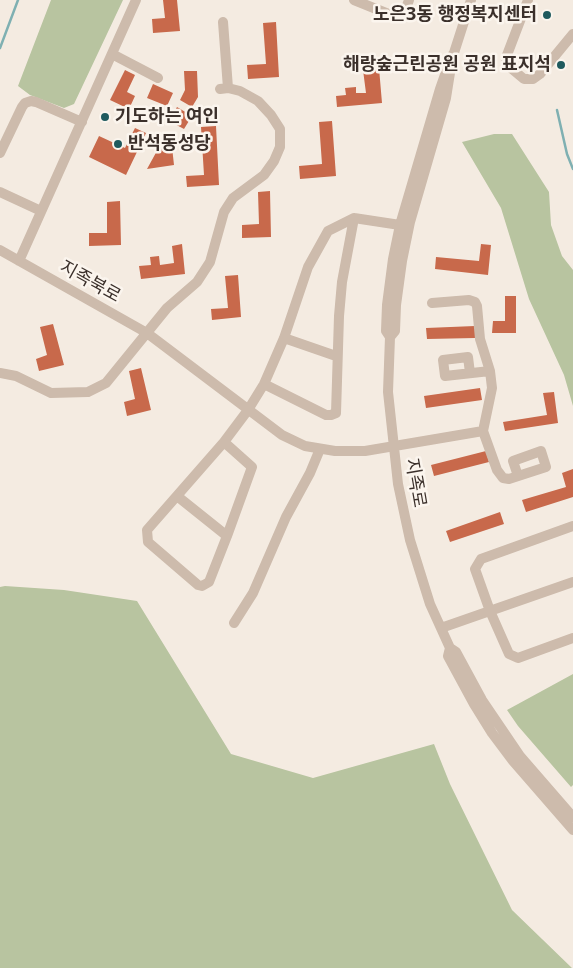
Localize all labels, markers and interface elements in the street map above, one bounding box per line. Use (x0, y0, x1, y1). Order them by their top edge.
place label: 노은3동 행정복지센터 (373, 4, 537, 26)
marker: 노은3동 행정복지센터 (541, 9, 553, 21)
place label: 해랑숲근린공원 공원 표지석 (343, 54, 551, 76)
marker: 해랑숲근린공원 공원 표지석 (555, 59, 567, 71)
place label: 기도하는 여인 (115, 106, 219, 128)
marker: 기도하는 여인 (99, 111, 111, 123)
place label: 반석동성당 (128, 133, 211, 155)
marker: 반석동성당 (112, 138, 124, 150)
street label: 지족북로 (56, 256, 124, 308)
street label: 지족로 (400, 457, 430, 509)

